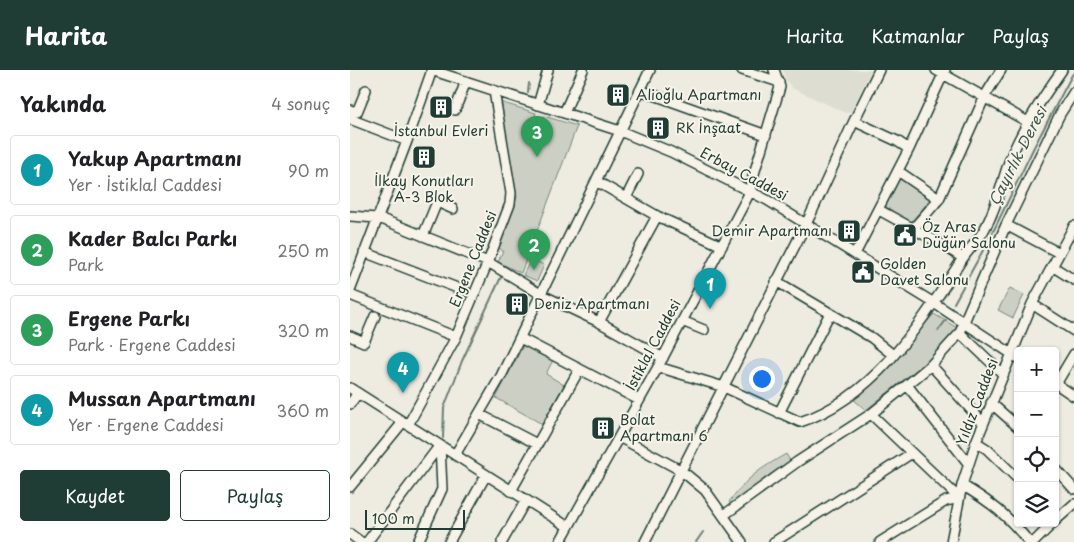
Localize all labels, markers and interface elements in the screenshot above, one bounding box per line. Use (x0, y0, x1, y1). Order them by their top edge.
text: Harita (25, 17, 107, 53)
text: Harita (786, 22, 843, 49)
text: Katmanlar (871, 22, 964, 49)
text: Paylaş (992, 22, 1049, 49)
building icon: Alioğlu Apartmanı (605, 82, 631, 108)
place label: Alioğlu Apartmanı (636, 84, 762, 105)
text: Yakında (20, 87, 106, 119)
text: 4 sonuç (271, 91, 330, 115)
building icon: İstanbul Evleri (428, 94, 454, 120)
water label: Çayırlık Deresi (982, 99, 1053, 209)
building icon: RK İnşaat (645, 115, 671, 141)
pin: 3 (521, 116, 553, 157)
place label: RK İnşaat (676, 117, 741, 138)
place label: İstanbul Evleri (394, 120, 488, 141)
street label: Erbay Caddesi (697, 142, 792, 206)
text: Yakup Apartmanı (68, 144, 242, 172)
building icon: İlkay Konutları A-3 Blok (411, 144, 437, 170)
text: 1 (33, 158, 41, 182)
text: 90 m (288, 158, 329, 182)
place label: İlkay Konutları A-3 Blok (374, 170, 474, 207)
text: Yer · İstiklal Caddesi (68, 172, 222, 196)
street label: Ergene Caddesi (444, 207, 501, 310)
place label: Öz Aras Düğün Salonu (922, 216, 1016, 253)
building icon: Demir Apartmanı (836, 218, 862, 244)
place label: Demir Apartmanı (711, 220, 832, 241)
public building icon: Öz Aras Düğün Salonu (892, 222, 918, 248)
text: Kader Balcı Parkı (68, 224, 237, 252)
pin: 2 (518, 229, 550, 270)
text: 2 (31, 238, 43, 262)
text: 250 m (278, 238, 329, 262)
text: Park (68, 252, 104, 276)
place label: Golden Davet Salonu (880, 253, 969, 290)
public building icon: Golden Davet Salonu (850, 259, 876, 285)
pin: 1 (694, 268, 726, 309)
building icon: Deniz Apartmanı (504, 291, 530, 317)
place label: Deniz Apartmanı (534, 293, 650, 314)
street label: İstiklal Caddesi (620, 295, 685, 394)
text: Ergene Parkı (68, 304, 190, 332)
text: 3 (32, 318, 42, 342)
text: 320 m (278, 318, 329, 342)
text: Park · Ergene Caddesi (68, 332, 236, 356)
map controls (1014, 347, 1059, 527)
button: + (1014, 347, 1059, 392)
pin: 4 (387, 352, 419, 393)
street label: Yıldız Caddesi (950, 355, 1003, 448)
your location (749, 366, 775, 392)
text: Mussan Apartmanı (68, 384, 256, 412)
button: − (1014, 392, 1059, 437)
text: 4 (32, 398, 42, 422)
text: 360 m (277, 398, 329, 422)
place label: Bolat Apartmanı 6 (620, 409, 708, 446)
text: Yer · Ergene Caddesi (68, 412, 224, 436)
building icon: Bolat Apartmanı 6 (590, 415, 616, 441)
button: locate (1014, 437, 1059, 482)
button: Kaydet (20, 470, 170, 521)
button: Paylaş (180, 470, 330, 521)
button: layers (1014, 482, 1059, 527)
scale bar (365, 507, 465, 530)
text: 100 m (372, 508, 415, 529)

